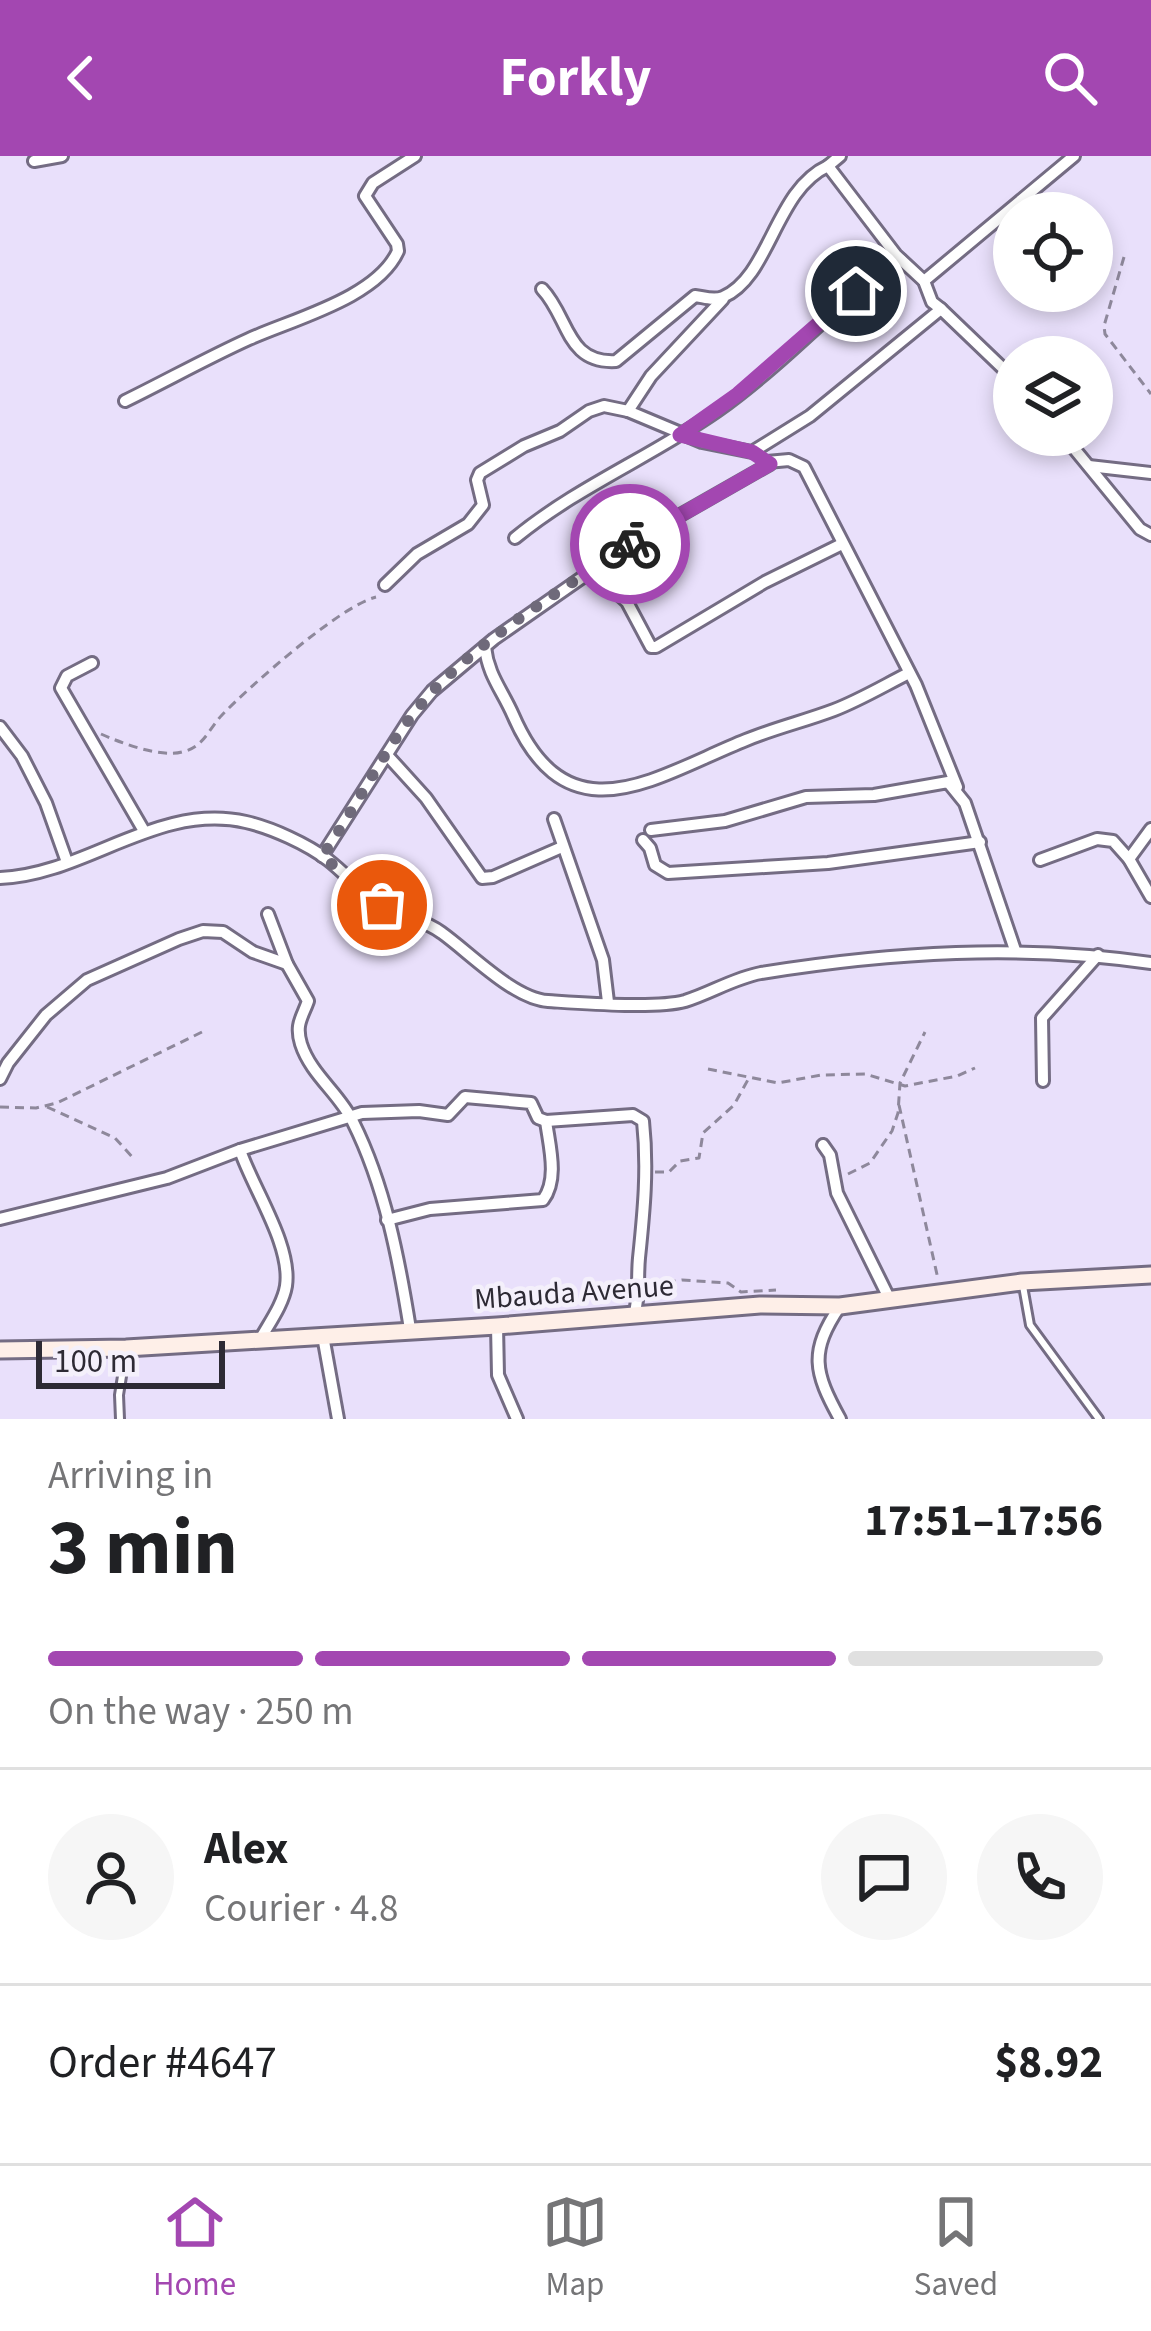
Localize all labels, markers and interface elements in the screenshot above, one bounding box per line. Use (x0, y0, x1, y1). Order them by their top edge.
text: Forkly (500, 40, 651, 117)
icon: back (48, 45, 114, 111)
icon: search (1037, 45, 1103, 111)
map controls (993, 192, 1113, 456)
button: locate (993, 192, 1113, 312)
pin (805, 240, 907, 342)
icon: home (823, 258, 889, 324)
button: layers (993, 336, 1113, 456)
courier (570, 484, 690, 604)
icon: bike (597, 511, 663, 577)
pin (331, 854, 433, 956)
icon: bag (349, 872, 415, 938)
street label: Mbauda Avenue (473, 1264, 675, 1321)
scale bar (36, 1335, 225, 1388)
text: 100 m (54, 1338, 137, 1385)
text: Arriving in (48, 1448, 213, 1504)
text: 17:51–17:56 (864, 1489, 1103, 1553)
text: 3 min (48, 1493, 238, 1604)
text: On the way · 250 m (48, 1684, 354, 1740)
button: person (48, 1814, 174, 1940)
button: chat (821, 1814, 947, 1940)
button: phone (977, 1814, 1103, 1940)
text: Alex (204, 1817, 288, 1881)
text: Courier · 4.8 (204, 1881, 398, 1937)
text: Order #4647 (48, 2031, 277, 2095)
text: $8.92 (994, 2031, 1103, 2095)
tab: Home (153, 2189, 236, 2308)
tab: Map (542, 2189, 608, 2308)
tab: Saved (914, 2189, 998, 2308)

